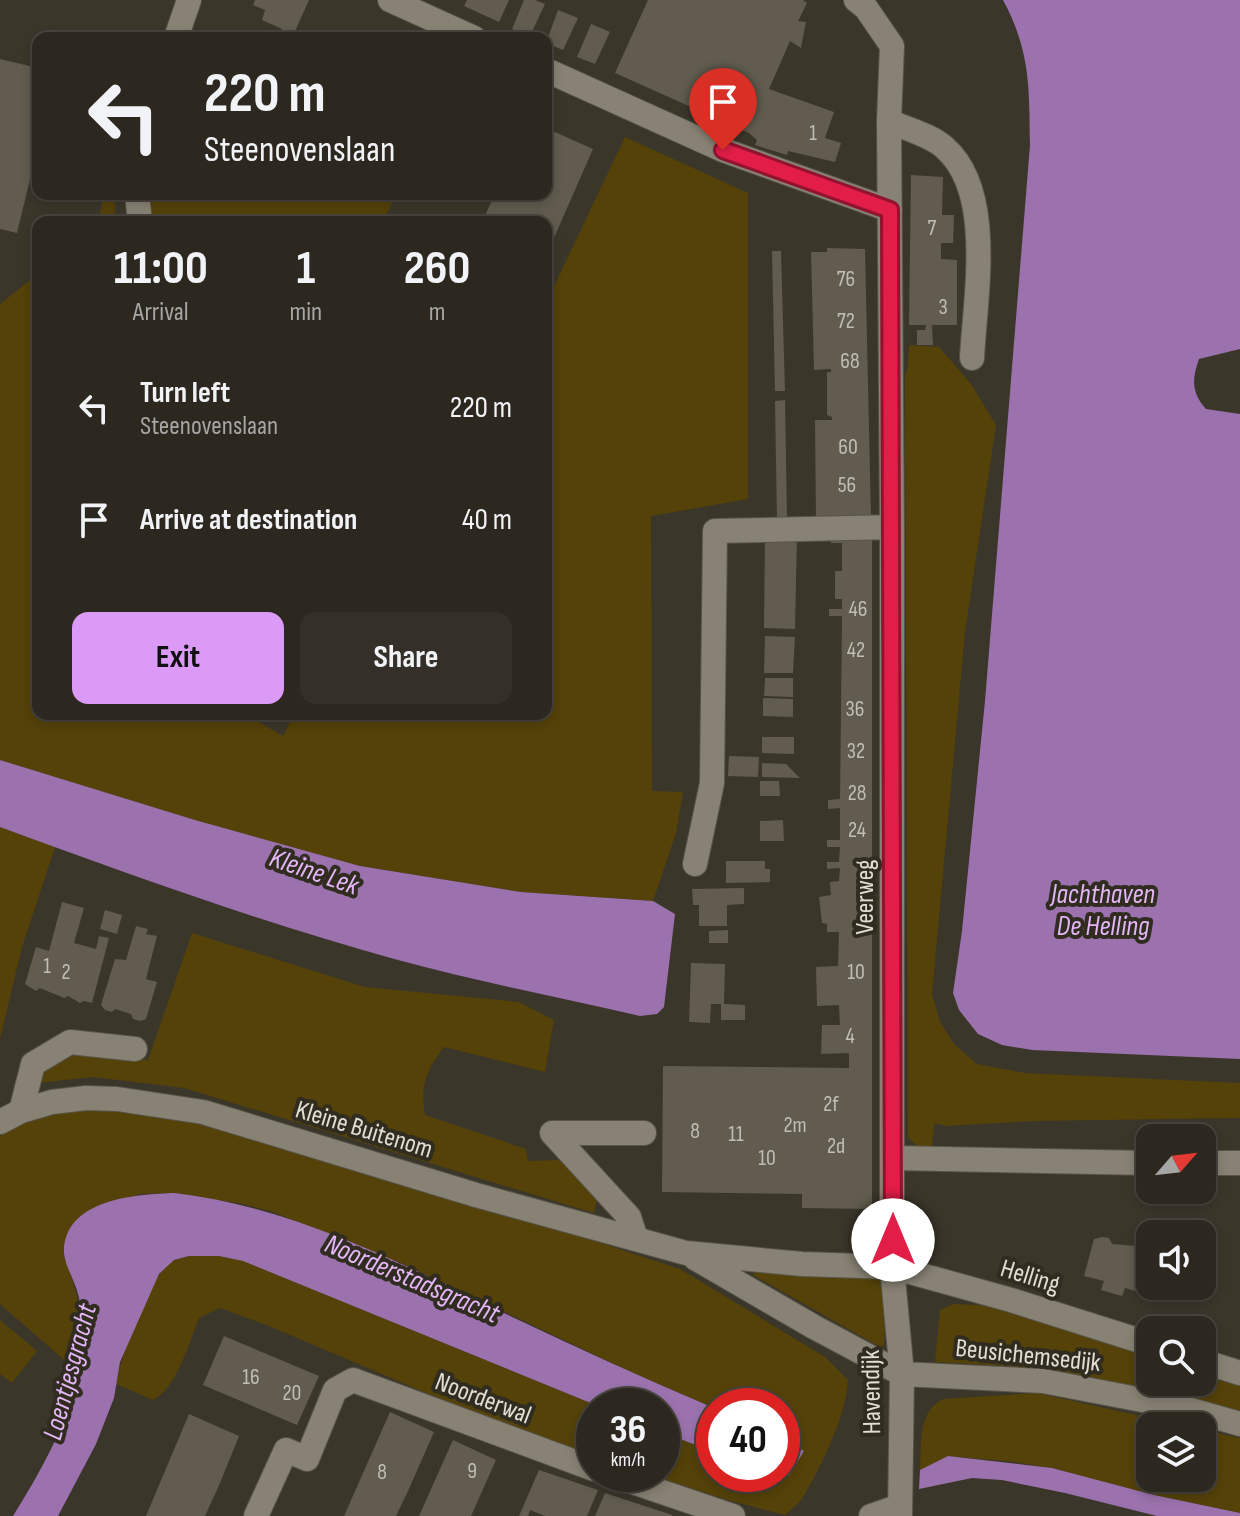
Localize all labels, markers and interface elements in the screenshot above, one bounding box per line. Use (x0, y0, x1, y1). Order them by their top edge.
text: 220 m (204, 61, 326, 128)
icon: left (72, 64, 176, 168)
pin (689, 68, 757, 150)
icon: arrive (701, 80, 745, 124)
house number: 1 (809, 120, 817, 147)
text: Steenovenslaan (204, 129, 395, 172)
house number: 7 (928, 215, 937, 242)
text: 11:00 (114, 240, 208, 297)
text: 1 (296, 240, 315, 297)
text: 260 (404, 240, 470, 297)
house number: 76 (837, 266, 855, 293)
house number: 3 (938, 294, 948, 321)
text: Arrival (133, 297, 189, 328)
text: min (289, 297, 322, 328)
text: m (429, 297, 445, 328)
house number: 72 (837, 308, 855, 335)
house number: 68 (840, 348, 860, 375)
text: Turn left (140, 375, 230, 411)
icon: left (72, 386, 116, 430)
text: 220 m (450, 390, 512, 426)
text: Steenovenslaan (140, 411, 278, 442)
house number: 60 (838, 434, 858, 461)
house number: 56 (838, 472, 856, 499)
icon: arrive (72, 498, 116, 542)
text: Arrive at destination (140, 502, 357, 538)
text: 40 m (462, 502, 512, 538)
house number: 46 (849, 596, 867, 623)
button: Exit (72, 612, 284, 704)
button: Share (300, 612, 512, 704)
house number: 42 (847, 637, 865, 664)
house number: 36 (846, 696, 864, 723)
house number: 32 (847, 738, 865, 765)
house number: 28 (848, 780, 866, 807)
house number: 24 (848, 817, 866, 844)
water label: Kleine Lek (265, 841, 364, 903)
street label: Veerweg (850, 860, 881, 934)
water label: Jachthaven De Helling (1049, 878, 1155, 943)
house number: 1 (43, 953, 51, 980)
house number: 2 (61, 959, 71, 986)
house number: 10 (847, 959, 865, 986)
house number: 4 (845, 1023, 855, 1050)
house number: 2f (823, 1091, 839, 1118)
street label: Kleine Buitenom (292, 1094, 436, 1166)
house number: 2m (783, 1112, 807, 1139)
house number: 8 (690, 1118, 700, 1145)
house number: 11 (728, 1121, 744, 1148)
north arrow (1136, 1124, 1216, 1204)
map controls (1136, 1124, 1216, 1492)
house number: 2d (827, 1133, 845, 1160)
house number: 10 (758, 1145, 776, 1172)
position arrow (851, 1198, 935, 1282)
button: sound (1136, 1220, 1216, 1300)
water label: Noorderstadsgracht (320, 1227, 505, 1331)
street label: Helling (997, 1253, 1063, 1301)
water label: Loentjesgracht (36, 1300, 104, 1444)
button: search (1136, 1316, 1216, 1396)
street label: Beusichemsedijk (954, 1333, 1102, 1379)
street label: Havendijk (856, 1349, 888, 1435)
house number: 16 (242, 1364, 260, 1391)
street label: Noorderwal (431, 1367, 535, 1431)
house number: 20 (283, 1380, 301, 1407)
speed limit sign: 40 (696, 1388, 800, 1492)
text: 36 (610, 1406, 646, 1454)
button: layers (1136, 1412, 1216, 1492)
text: km/h (611, 1448, 645, 1472)
house number: 9 (467, 1458, 477, 1485)
house number: 8 (377, 1459, 387, 1486)

